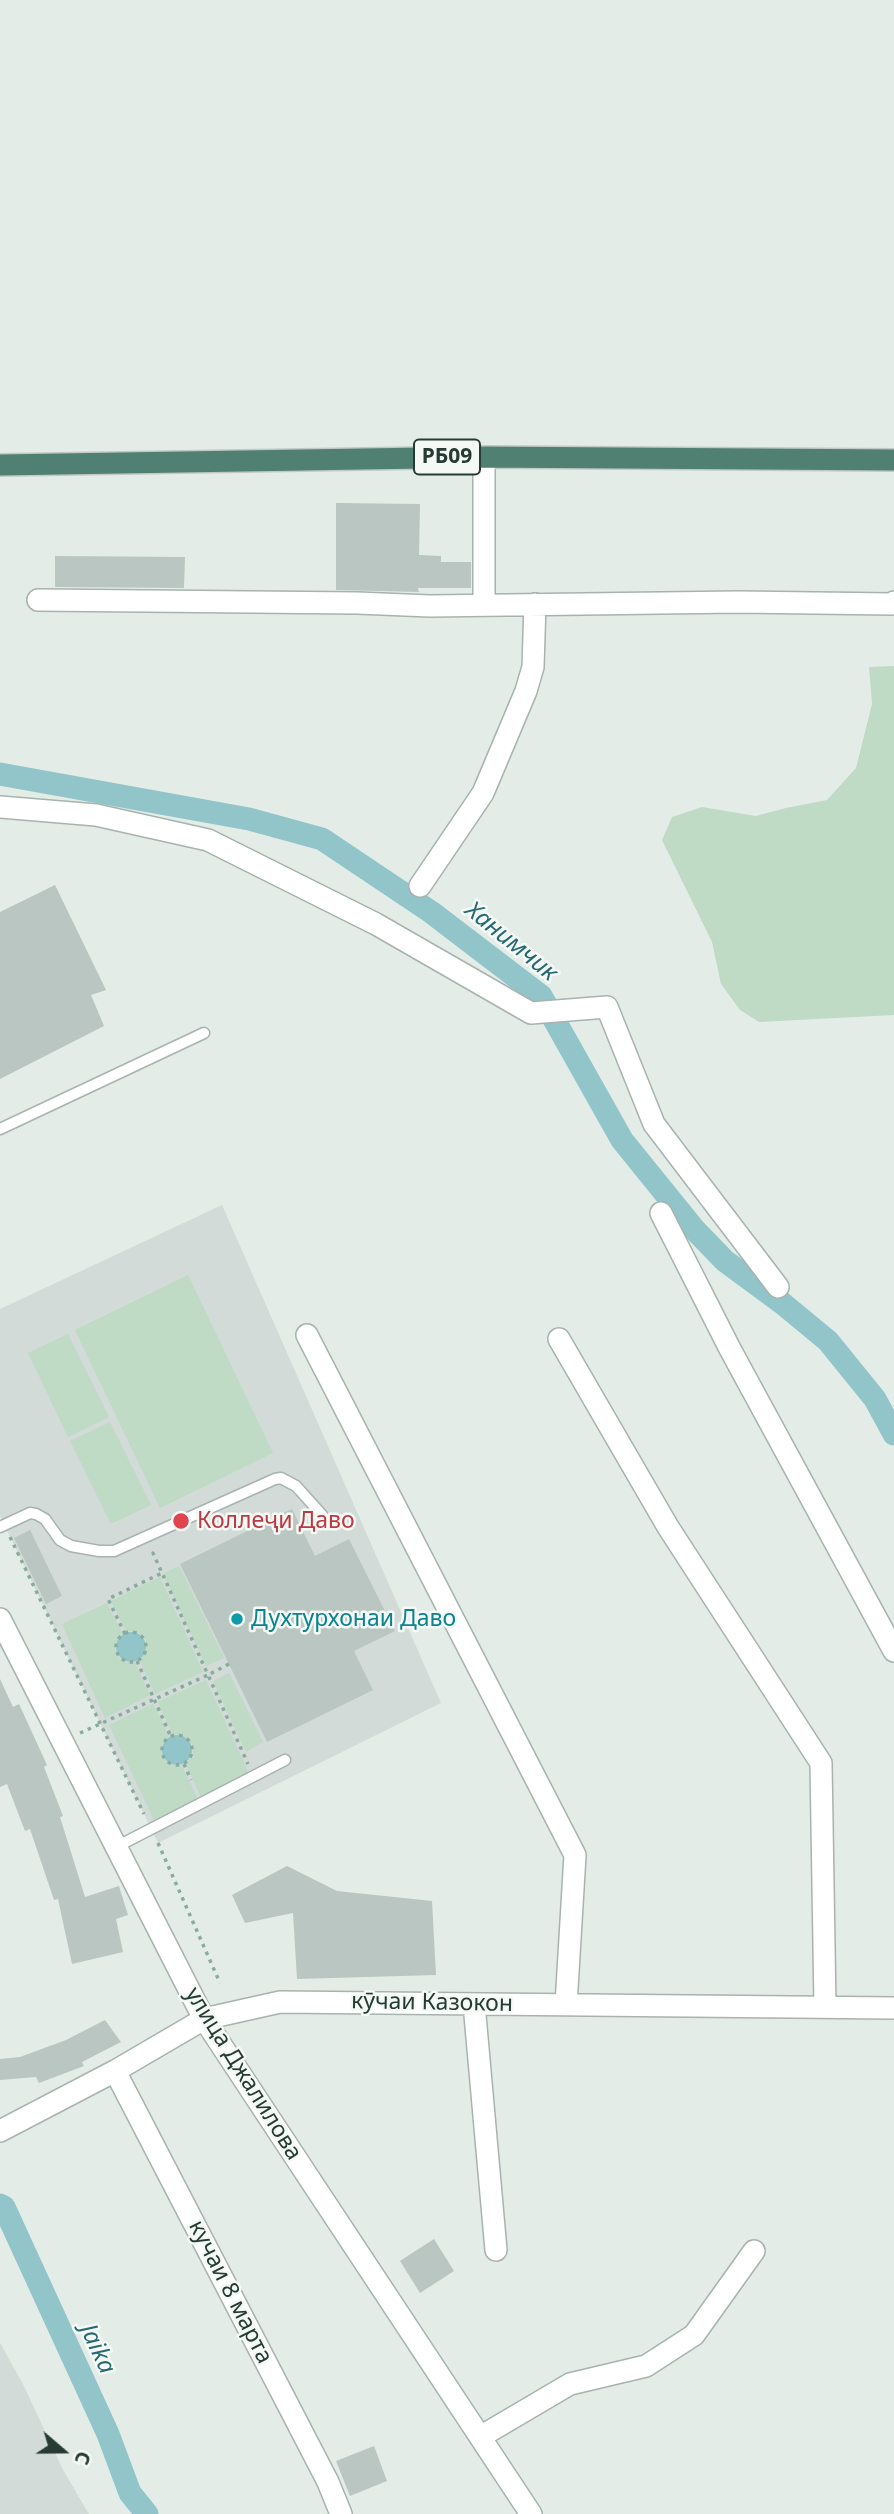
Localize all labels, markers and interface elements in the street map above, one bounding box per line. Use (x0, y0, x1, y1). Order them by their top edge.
road number: РБ09 (414, 440, 480, 475)
water label: Ханимчик (459, 896, 563, 988)
place label: Коллеҷи Даво (197, 1507, 355, 1535)
marker: Коллеҷи Даво (171, 1511, 191, 1531)
place label: Духтурхонаи Даво (251, 1605, 456, 1633)
marker: Духтурхонаи Даво (229, 1611, 245, 1627)
street label: улица Джалилова (179, 1983, 307, 2165)
street label: кӯчаи Казокон (351, 1988, 513, 2018)
street label: кучаи 8 марта (182, 2216, 278, 2368)
water label: Jaika (73, 2319, 121, 2379)
north arrow (28, 2416, 98, 2486)
text: С (68, 2448, 97, 2468)

